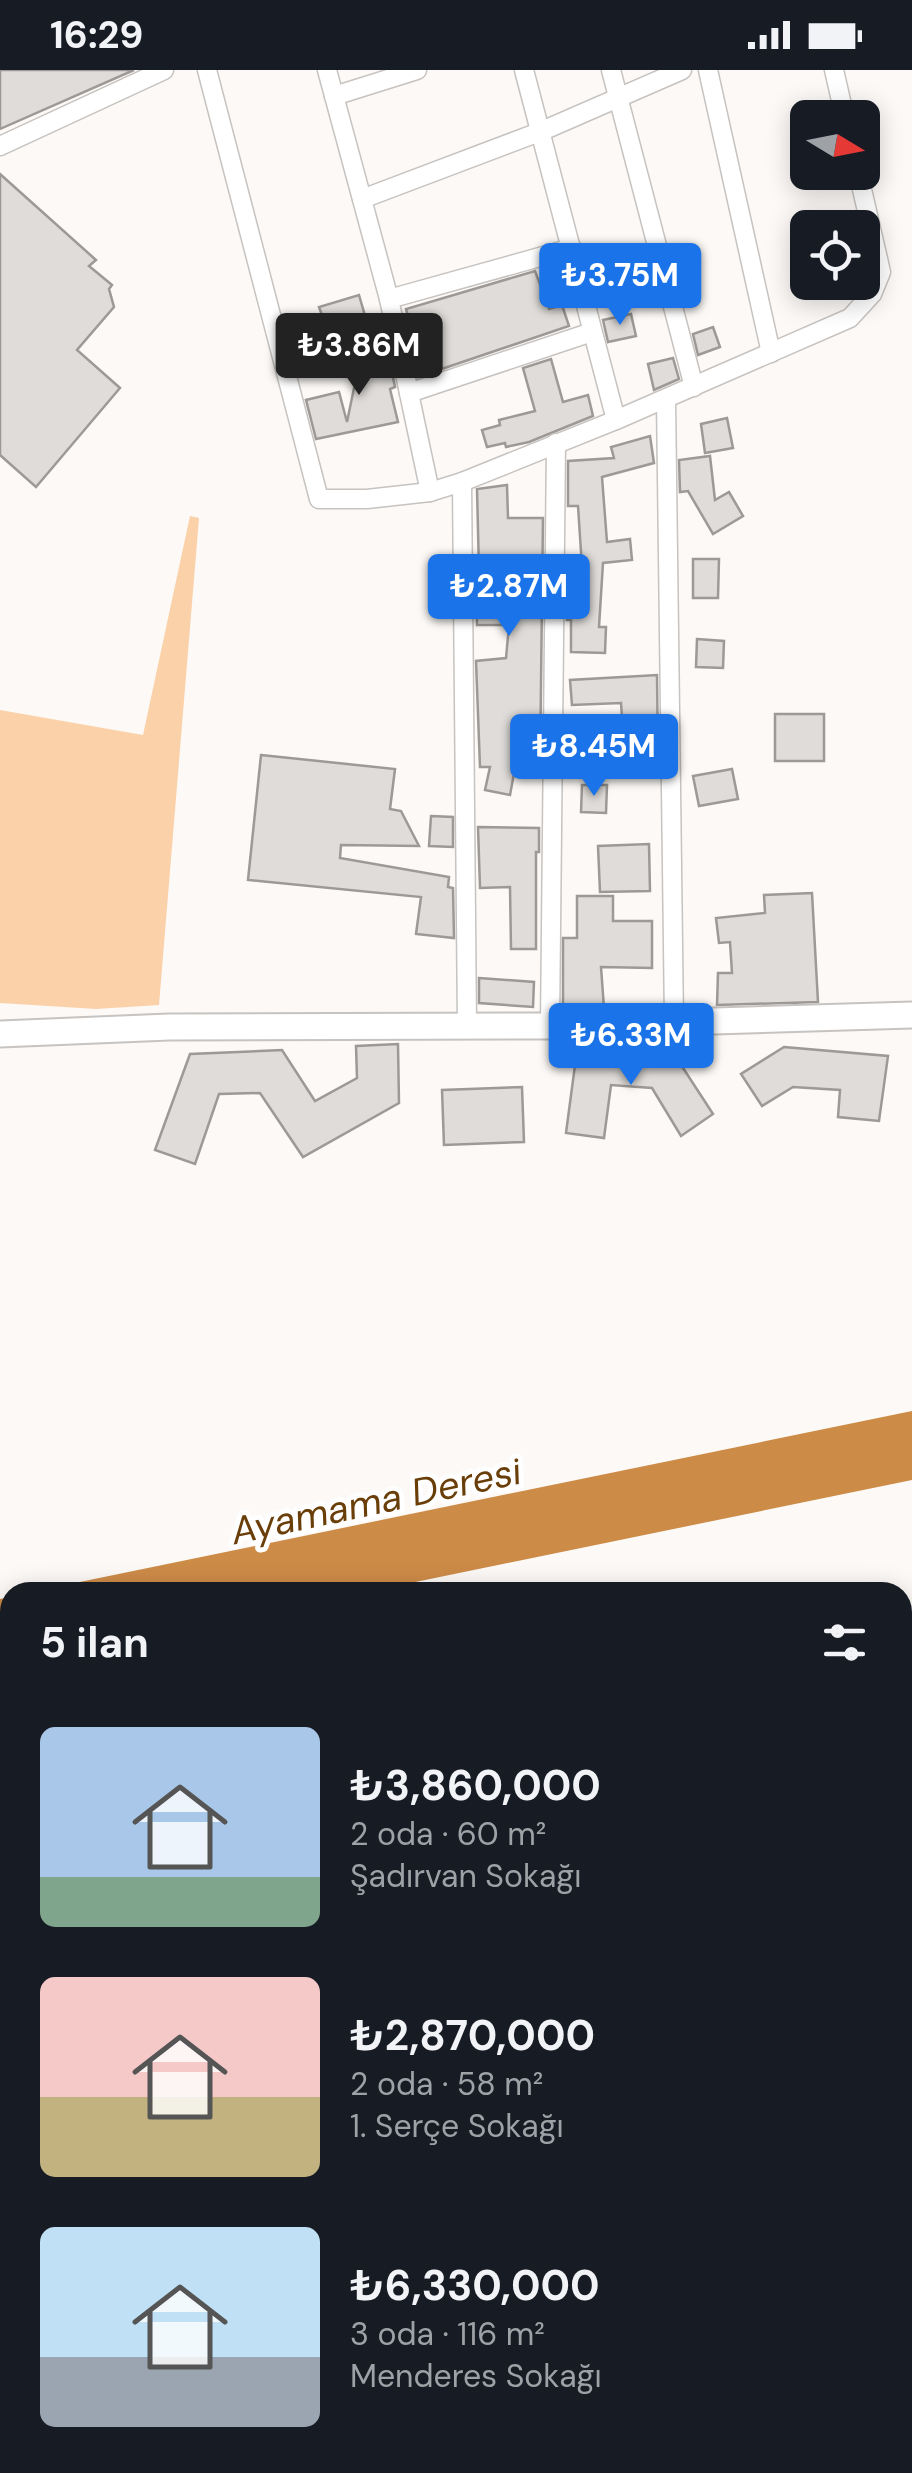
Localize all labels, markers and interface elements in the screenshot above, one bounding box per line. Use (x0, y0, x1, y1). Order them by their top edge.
text: 16:29 (50, 10, 143, 60)
north arrow (790, 100, 880, 190)
map controls (790, 100, 880, 300)
button: locate (790, 210, 880, 300)
pin: ₺3.75M (539, 243, 701, 328)
text: ₺3.75M (561, 254, 679, 296)
pin: ₺3.86M (278, 313, 440, 398)
text: ₺3.86M (298, 324, 420, 366)
pin: ₺2.87M (428, 554, 590, 639)
text: ₺2.87M (450, 565, 568, 607)
pin: ₺8.45M (513, 714, 675, 799)
text: ₺8.45M (532, 725, 656, 767)
pin: ₺6.33M (550, 1003, 712, 1088)
text: ₺6.33M (571, 1014, 691, 1056)
water label: Ayamama Deresi (225, 1446, 526, 1556)
text: 5 ilan (40, 1615, 149, 1670)
icon: filters (817, 1615, 872, 1670)
text: ₺3,860,000 (350, 1758, 601, 1813)
icon: home (120, 1767, 240, 1887)
text: 2 oda · 60 m² (350, 1813, 546, 1855)
text: Şadırvan Sokağı (350, 1855, 581, 1897)
text: ₺2,870,000 (350, 2008, 595, 2063)
icon: home (120, 2017, 240, 2137)
text: 2 oda · 58 m² (350, 2063, 543, 2105)
text: 1. Serçe Sokağı (350, 2105, 564, 2147)
text: ₺6,330,000 (350, 2258, 600, 2313)
icon: home (120, 2267, 240, 2387)
text: 3 oda · 116 m² (350, 2313, 545, 2355)
text: Menderes Sokağı (350, 2355, 602, 2397)

